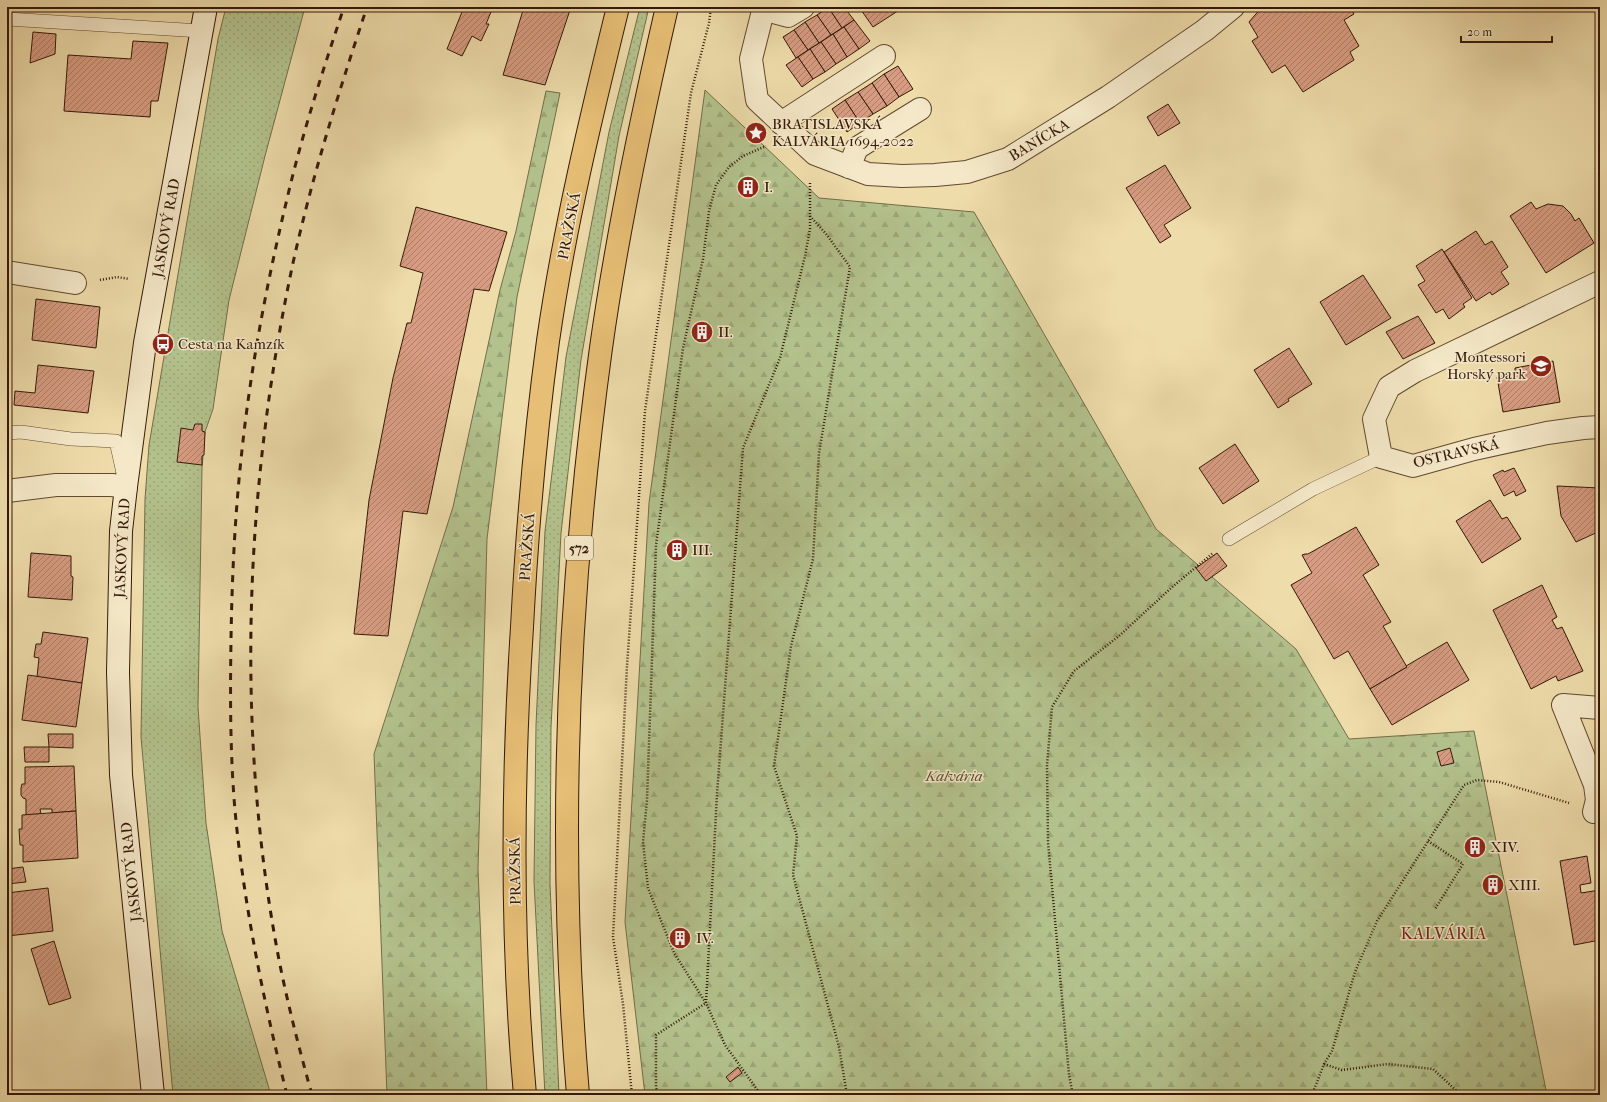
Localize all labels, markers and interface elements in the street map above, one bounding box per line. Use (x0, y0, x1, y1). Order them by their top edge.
scale bar (1461, 18, 1552, 44)
text: 20 m (1467, 25, 1492, 39)
place label: BRATISLAVSKÁ KALVÁRIA 1694-2022 (772, 115, 914, 150)
street label: BANÍCKA (1006, 115, 1073, 165)
place icon: BRATISLAVSKÁ KALVÁRIA 1694-2022 (743, 120, 769, 146)
building icon: I. (735, 174, 761, 200)
street label: JASKOVÝ RAD (148, 177, 184, 280)
place label: I. (764, 178, 773, 196)
street label: PRAŽSKÁ (554, 191, 584, 261)
building icon: II. (689, 319, 715, 345)
place label: II. (718, 323, 733, 341)
bus stop icon: Cesta na Kamzík (150, 331, 176, 357)
place label: Cesta na Kamzík (178, 335, 285, 353)
place label: Montessori Horský park (1447, 348, 1527, 383)
school or university icon: Montessori Horský park (1528, 353, 1554, 379)
street label: OSTRAVSKÁ (1411, 434, 1501, 472)
street label: JASKOVÝ RAD (110, 498, 134, 599)
street label: PRAŽSKÁ (516, 512, 538, 582)
road number: 572 (565, 536, 593, 560)
building icon: III. (664, 537, 690, 563)
place label: III. (692, 541, 713, 559)
park label: Kalvária (924, 767, 983, 785)
street label: JASKOVÝ RAD (117, 821, 145, 924)
building icon: XIV. (1462, 834, 1488, 860)
street label: PRAŽSKÁ (505, 836, 525, 905)
place label: XIV. (1490, 838, 1519, 856)
building icon: XIII. (1480, 872, 1506, 898)
place label: XIII. (1508, 876, 1540, 894)
district label: KALVÁRIA (1401, 923, 1487, 943)
building icon: IV. (667, 925, 693, 951)
place label: IV. (696, 929, 714, 947)

